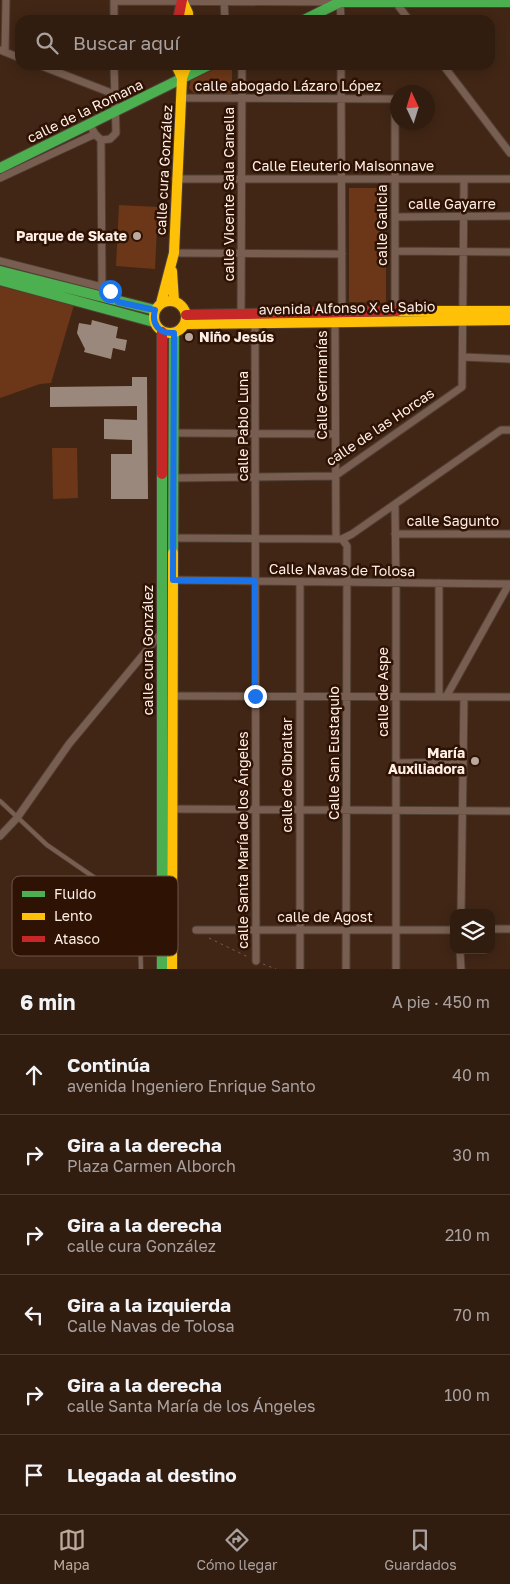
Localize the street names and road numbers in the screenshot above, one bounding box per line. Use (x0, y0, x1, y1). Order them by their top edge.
street label: calle de la Romana (24, 75, 145, 146)
street label: calle abogado Lázaro López (195, 77, 381, 94)
street label: calle cura González (152, 104, 175, 236)
street label: calle Vicente Sala Canella (220, 107, 237, 281)
street label: Calle Eleuterio Maisonnave (252, 157, 434, 174)
street label: calle Galicia (373, 184, 390, 266)
street label: calle Gayarre (408, 195, 496, 212)
street label: avenida Alfonso X el Sabio (258, 297, 436, 318)
street label: Calle Germanías (313, 330, 330, 440)
street label: calle Pablo Luna (234, 371, 251, 481)
street label: calle de las Horcas (322, 384, 437, 469)
street label: calle Sagunto (407, 512, 499, 529)
street label: Calle Navas de Tolosa (269, 560, 415, 579)
street label: calle cura González (139, 585, 156, 715)
street label: calle de Aspe (374, 647, 391, 737)
street label: Calle San Eustaquio (325, 686, 342, 820)
street label: calle de Gibraltar (278, 717, 295, 832)
street label: calle Santa María de los Ángeles (234, 731, 251, 949)
street label: calle de Agost (277, 908, 373, 925)

